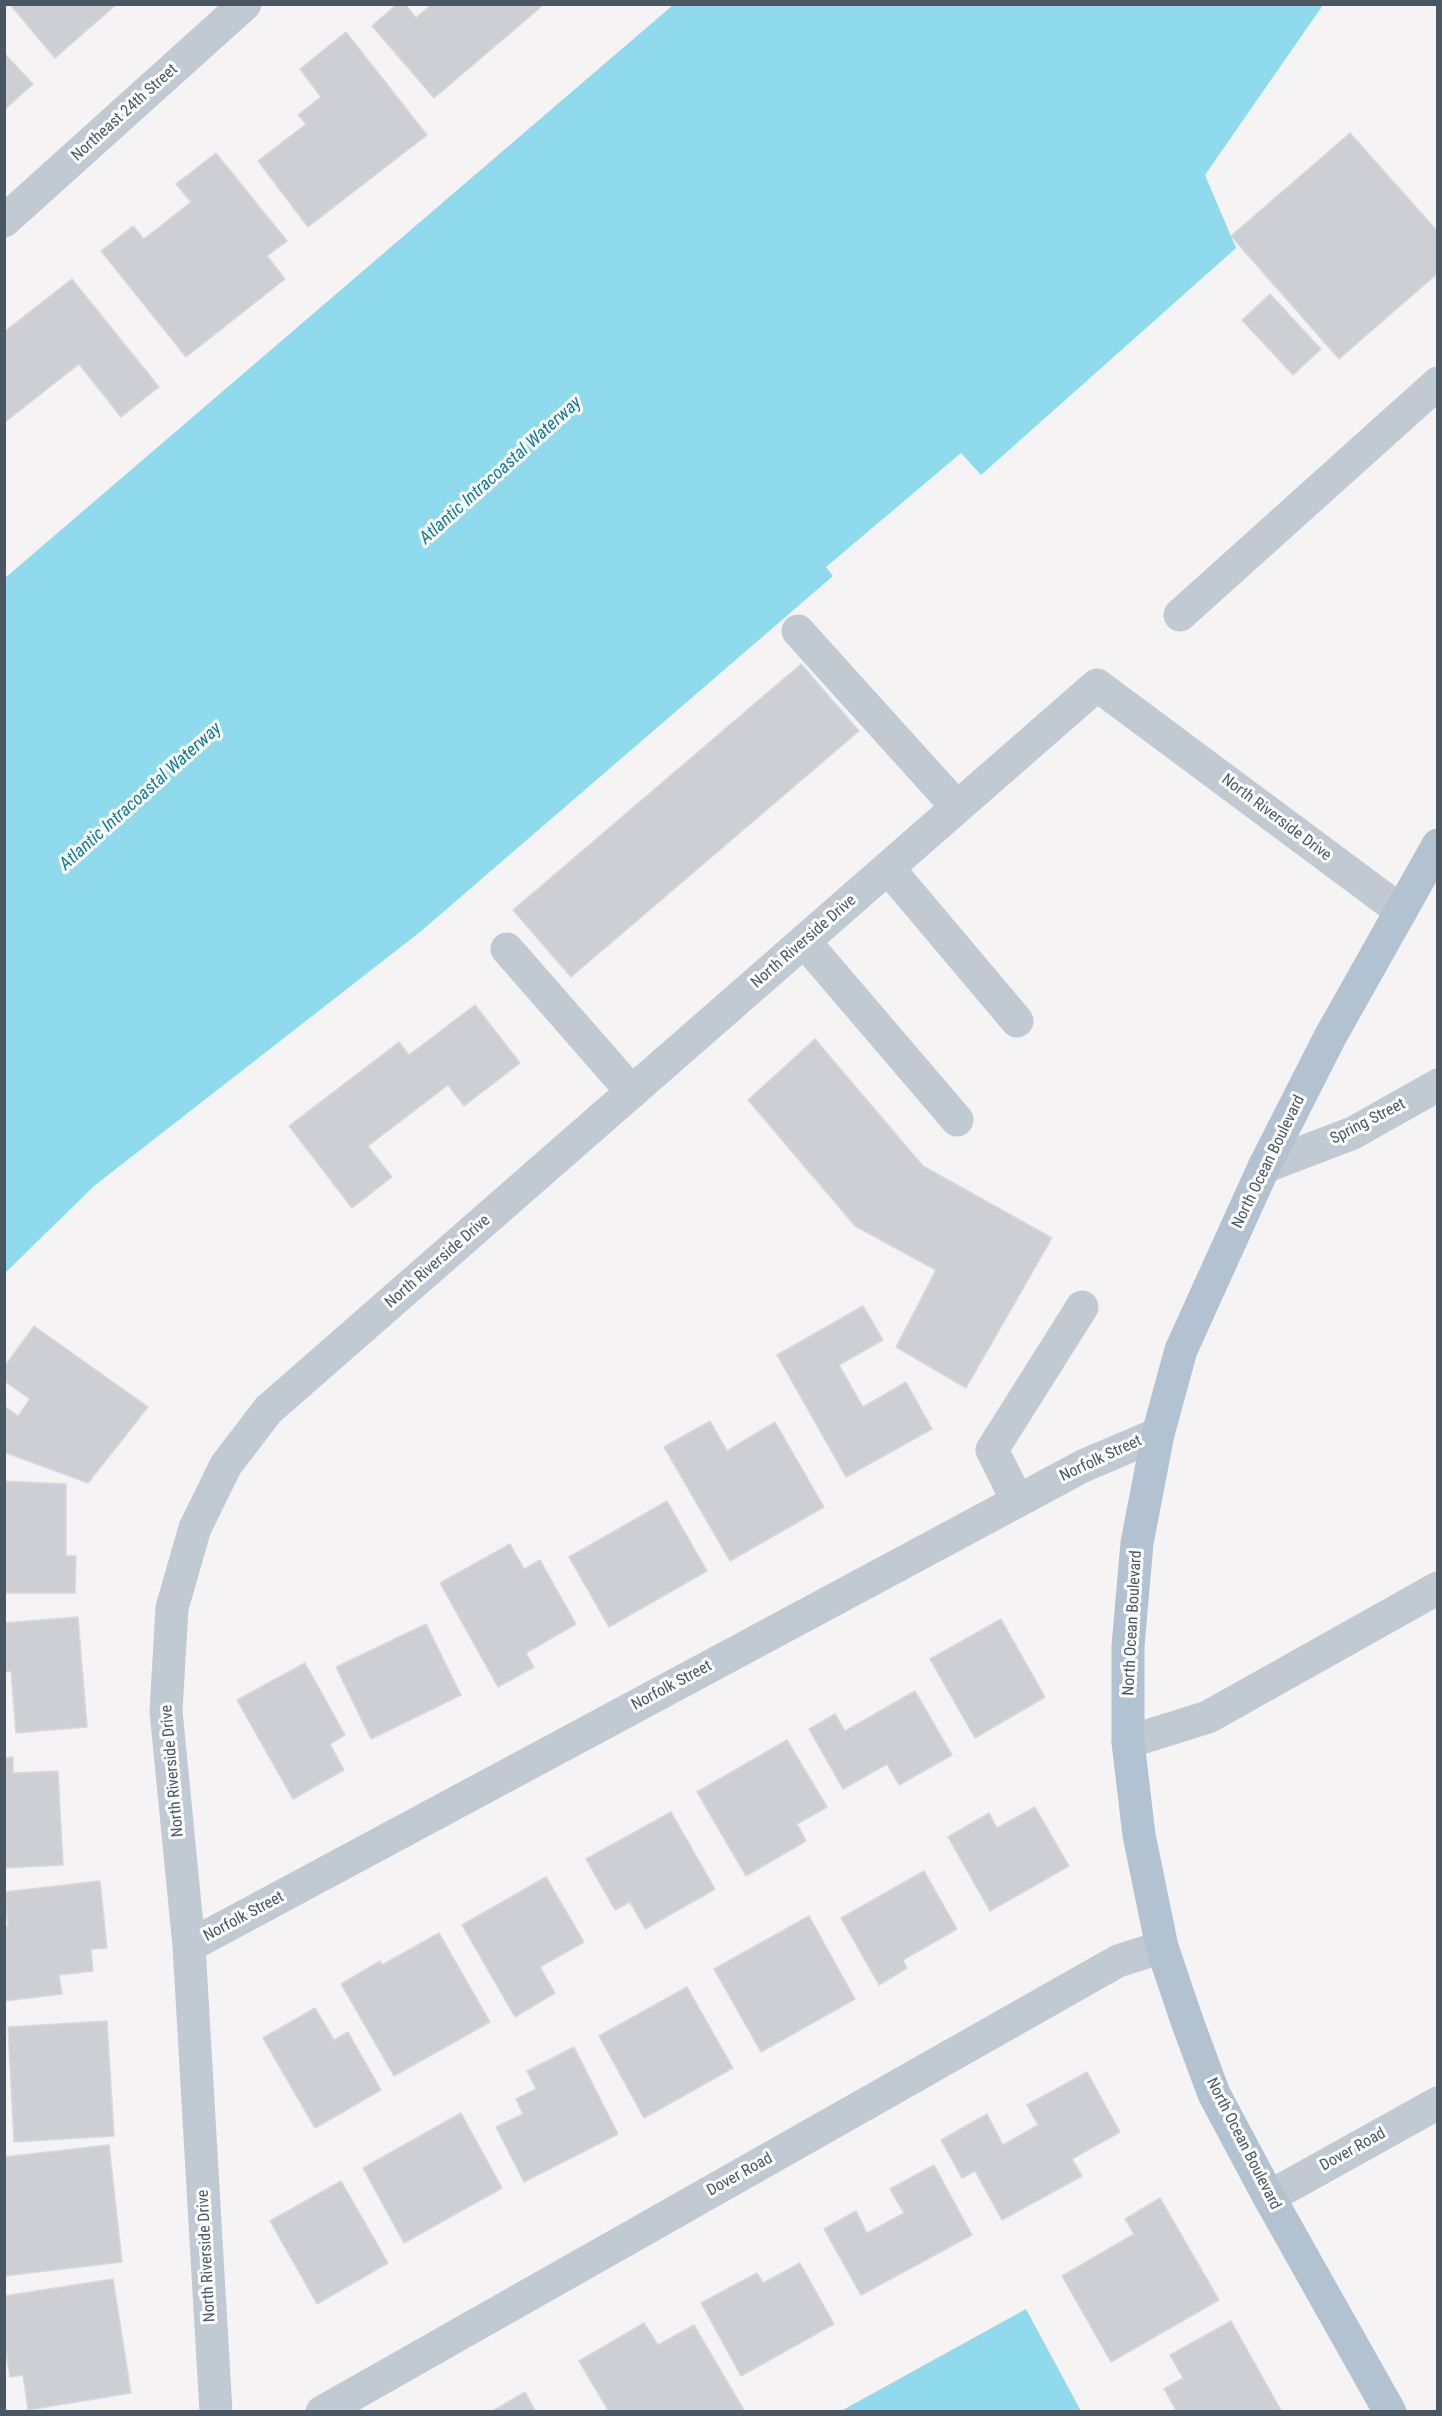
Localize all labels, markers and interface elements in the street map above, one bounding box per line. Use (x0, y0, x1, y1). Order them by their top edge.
street label: Northeast 24th Street (68, 60, 182, 166)
water label: Atlantic Intracoastal Waterway (416, 393, 586, 549)
water label: Atlantic Intracoastal Waterway (56, 719, 226, 875)
street label: North Riverside Drive (1217, 770, 1335, 866)
street label: North Riverside Drive (748, 891, 860, 993)
street label: North Ocean Boulevard (1228, 1092, 1310, 1232)
street label: Spring Street (1327, 1095, 1409, 1149)
street label: North Riverside Drive (382, 1211, 494, 1313)
street label: Norfolk Street (1057, 1432, 1145, 1486)
street label: North Ocean Boulevard (1120, 1550, 1146, 1696)
street label: Norfolk Street (629, 1657, 715, 1715)
street label: North Riverside Drive (158, 1704, 188, 1838)
street label: Norfolk Street (201, 1888, 287, 1946)
street label: North Ocean Boulevard (1201, 2075, 1285, 2213)
street label: Dover Road (1317, 2124, 1389, 2176)
street label: Dover Road (704, 2149, 776, 2201)
street label: North Riverside Drive (194, 2189, 220, 2323)

